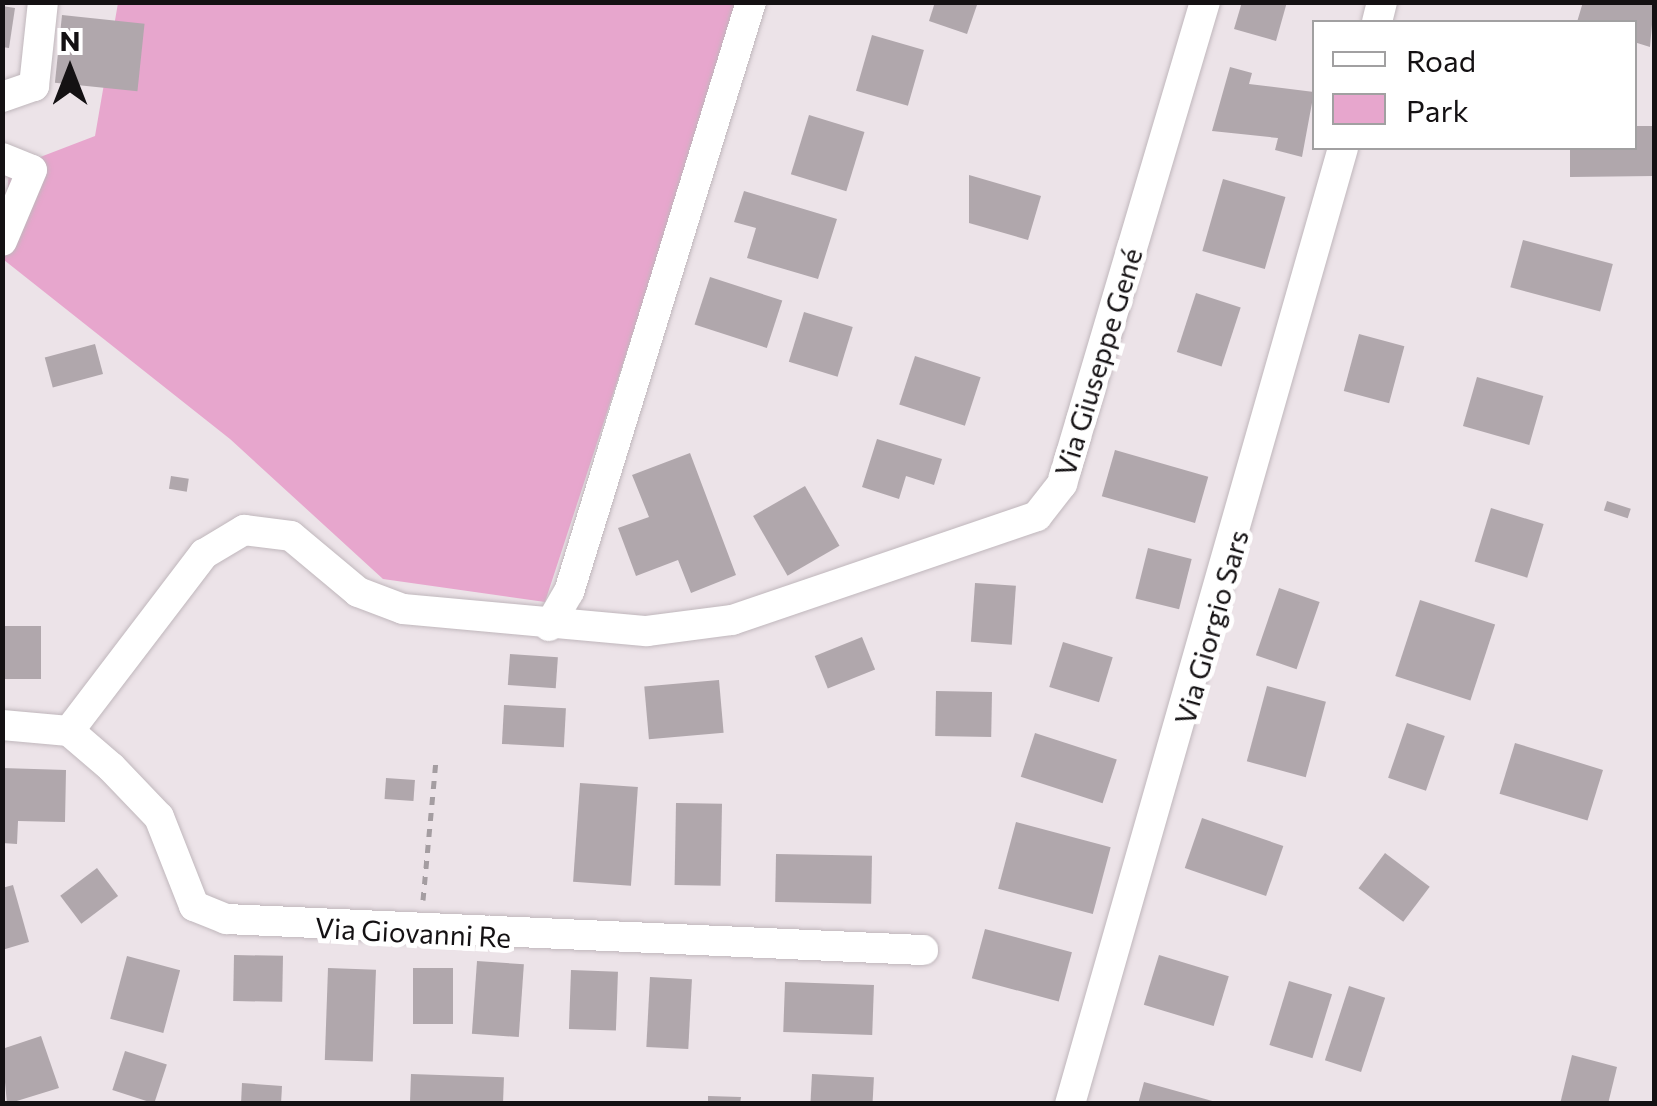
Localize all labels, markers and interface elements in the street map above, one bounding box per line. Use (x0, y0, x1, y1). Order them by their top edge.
north arrow (20, 20, 120, 120)
legend (1312, 20, 1637, 150)
text: N (60, 23, 81, 57)
text: Road (1406, 41, 1476, 78)
text: Park (1406, 91, 1469, 128)
street label: Via Giuseppe Gené (1047, 244, 1149, 480)
street label: Via Giorgio Sars (1167, 526, 1255, 728)
street label: Via Giovanni Re (314, 910, 512, 954)

